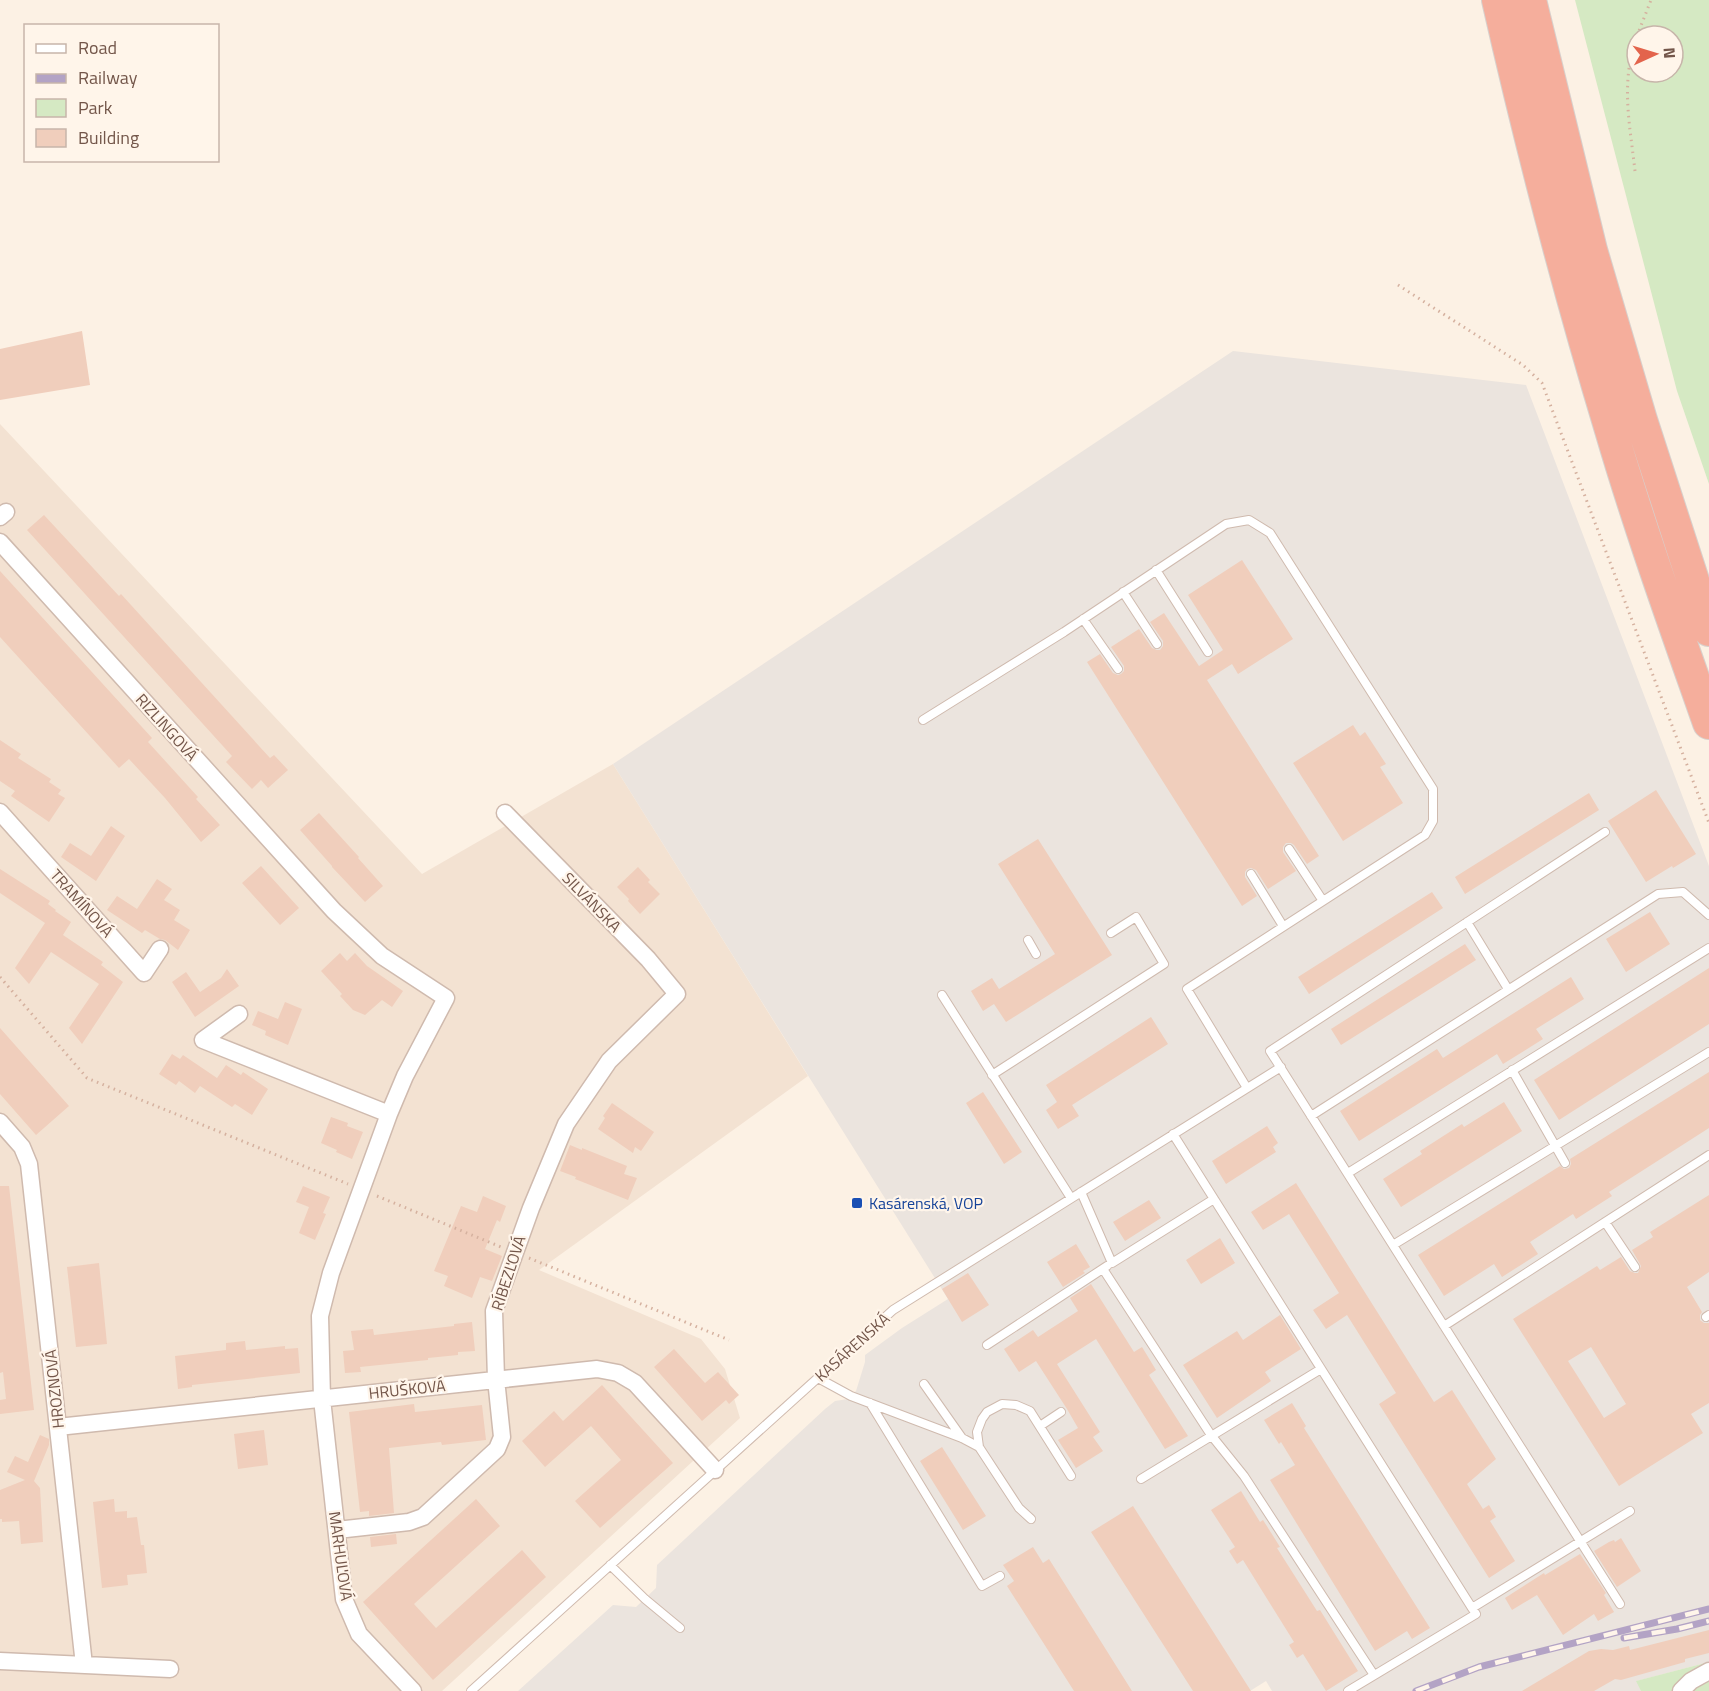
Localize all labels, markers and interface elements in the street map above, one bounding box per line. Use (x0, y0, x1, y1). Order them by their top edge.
legend (24, 24, 219, 162)
north arrow (1625, 24, 1685, 84)
text: Road (78, 34, 117, 61)
text: N (1658, 47, 1682, 59)
text: Railway (78, 64, 138, 91)
text: Park (78, 94, 113, 121)
text: Building (78, 124, 139, 151)
street label: RIZLINGOVÁ (130, 688, 204, 766)
street label: TRAMÍNOVÁ (45, 864, 120, 943)
street label: SILVÁNSKA (557, 866, 627, 938)
place label: Kasárenská, VOP (869, 1191, 983, 1215)
marker: Kasárenská, VOP (850, 1196, 864, 1210)
street label: RÍBEZĽOVÁ (485, 1232, 532, 1314)
street label: KASÁRENSKÁ (809, 1307, 895, 1387)
street label: HROZNOVÁ (38, 1348, 70, 1430)
street label: HRUŠKOVÁ (367, 1373, 447, 1405)
street label: MARHUĽOVÁ (323, 1510, 359, 1603)

